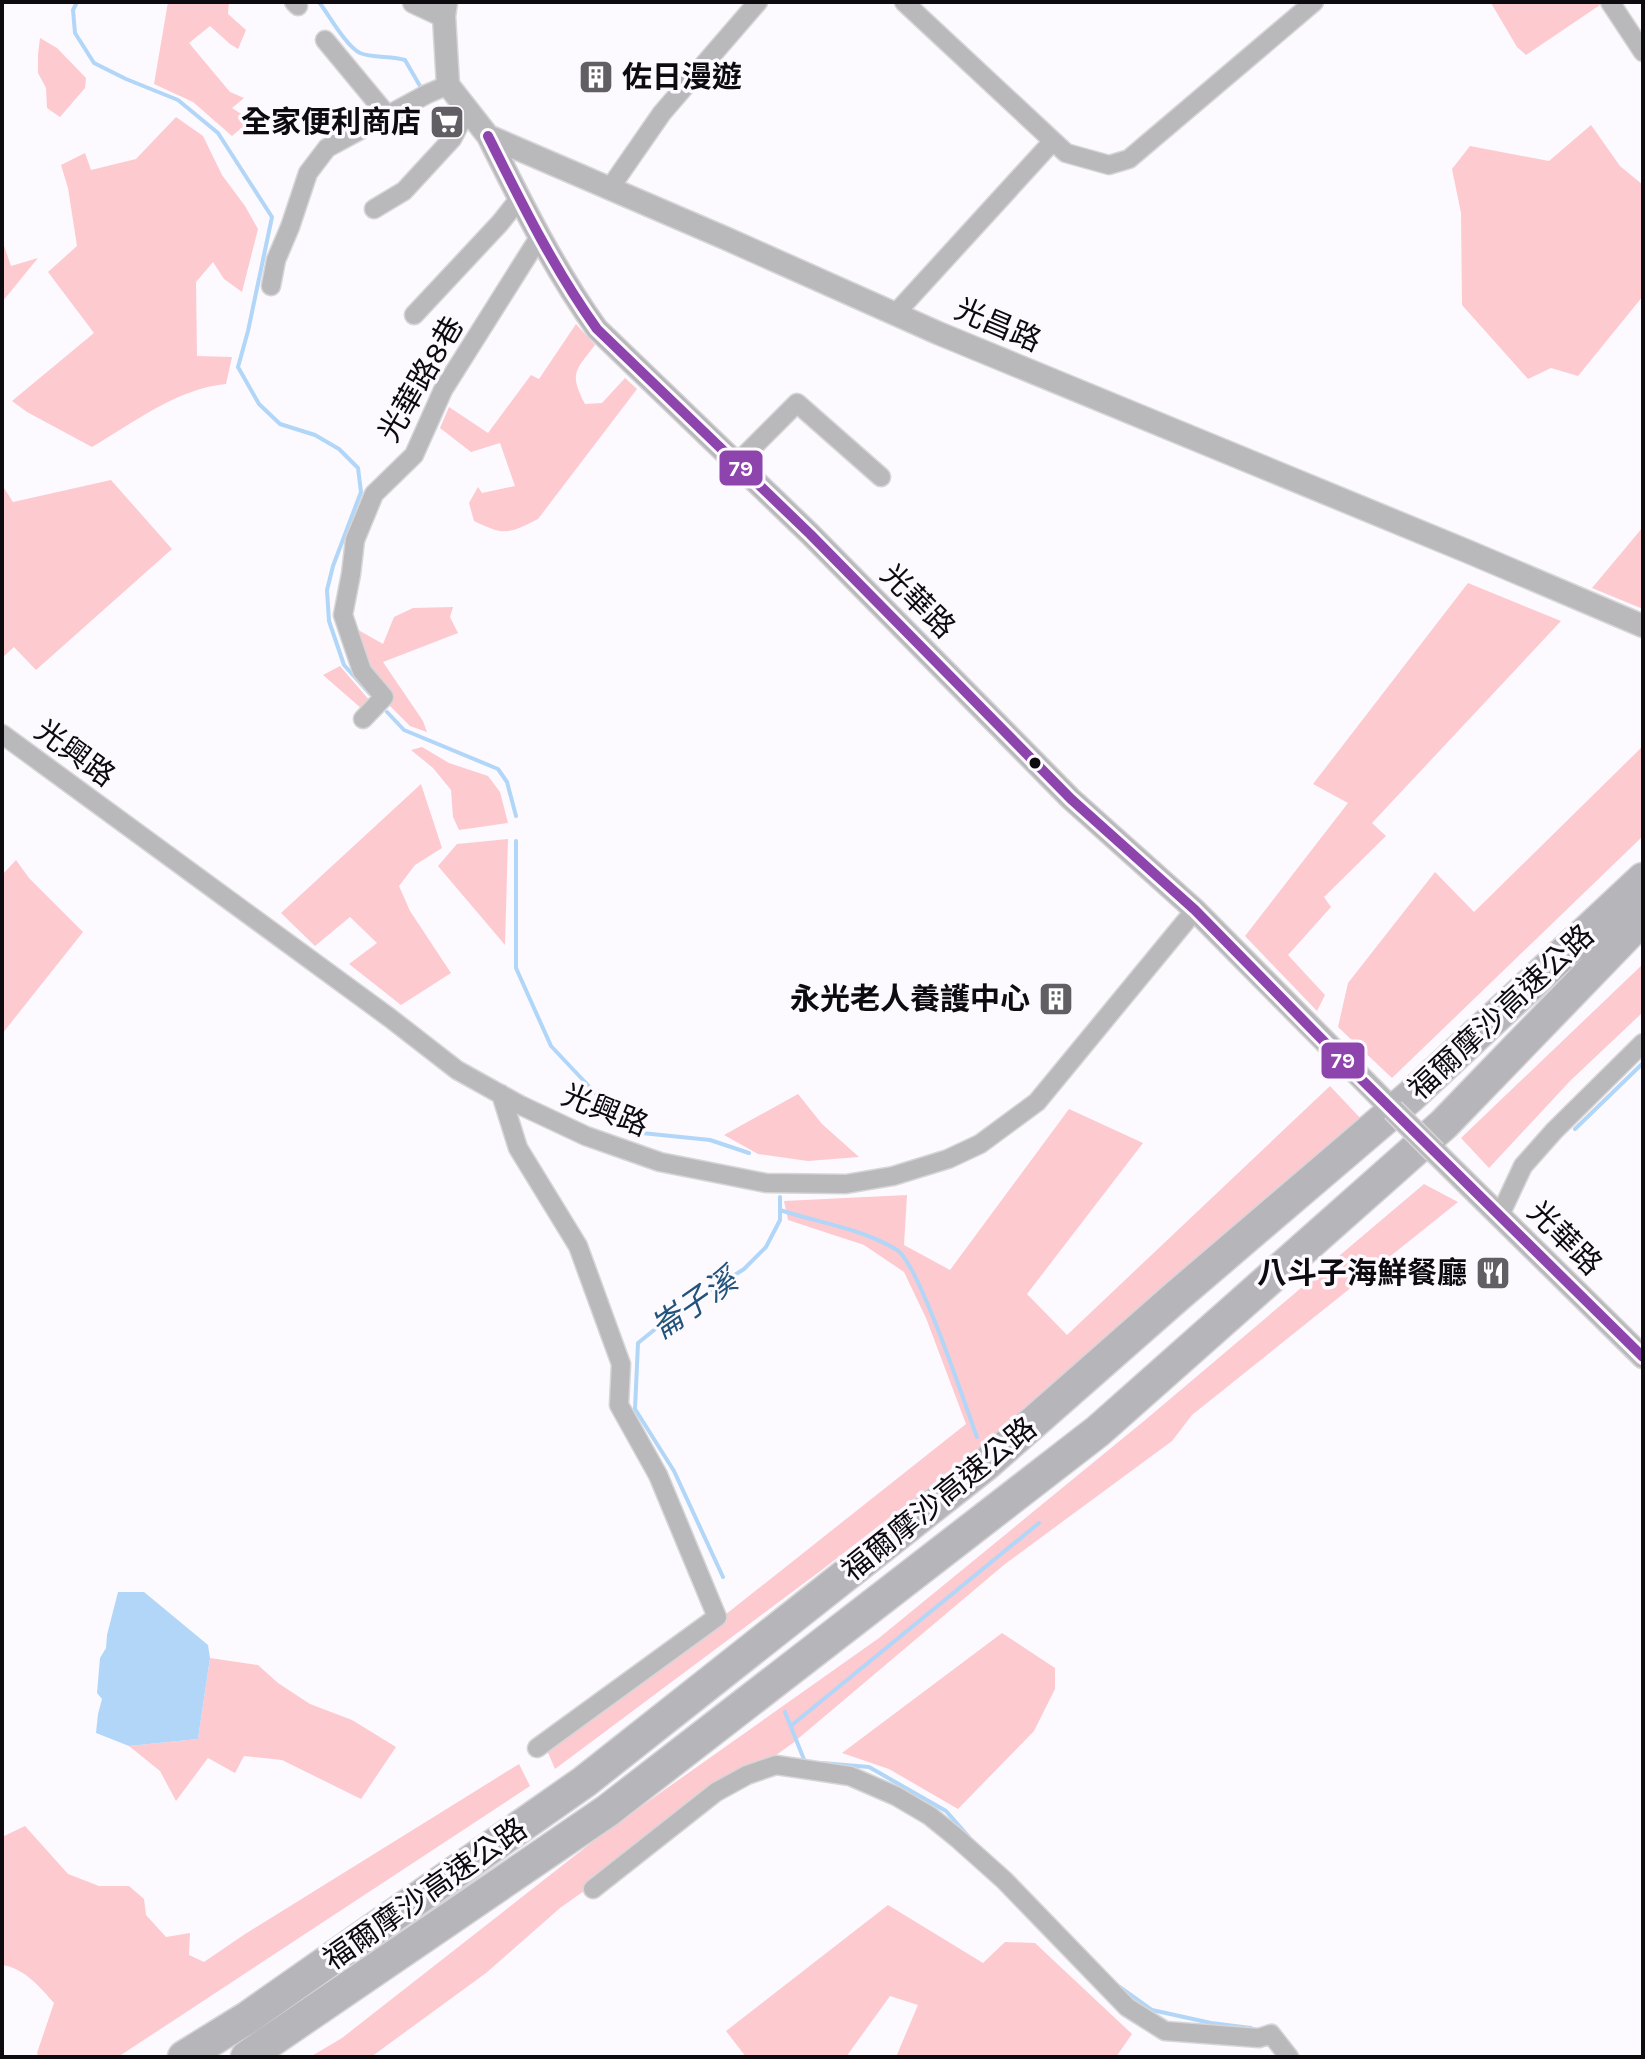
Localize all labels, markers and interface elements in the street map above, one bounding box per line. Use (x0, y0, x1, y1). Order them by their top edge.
building icon: 佐日漫遊 (577, 58, 615, 96)
place label: 佐日漫遊 (622, 59, 742, 95)
supermarket icon: 全家便利商店 (428, 103, 466, 141)
place label: 全家便利商店 (241, 104, 421, 140)
street label: 光昌路 (950, 291, 1046, 359)
street label: 光華路8巷 (371, 310, 471, 448)
line badge: 79 (718, 449, 764, 487)
text: 79 (729, 456, 753, 482)
street label: 光華路 (873, 556, 963, 646)
street label: 光興路 (28, 712, 122, 794)
unlabelled marker (1027, 755, 1043, 771)
street label: 福爾摩沙高速公路 (1401, 917, 1601, 1107)
building icon: 永光老人養護中心 (1037, 980, 1075, 1018)
place label: 永光老人養護中心 (790, 981, 1030, 1017)
line badge: 79 (1320, 1041, 1366, 1080)
text: 79 (1331, 1048, 1355, 1074)
street label: 光興路 (557, 1076, 653, 1144)
street label: 光華路 (1520, 1193, 1610, 1283)
restaurant icon: 八斗子海鮮餐廳 (1474, 1254, 1512, 1292)
place label: 八斗子海鮮餐廳 (1257, 1255, 1467, 1291)
water label: 崙子溪 (644, 1259, 747, 1347)
street label: 福爾摩沙高速公路 (834, 1409, 1044, 1589)
street label: 福爾摩沙高速公路 (316, 1810, 534, 1978)

